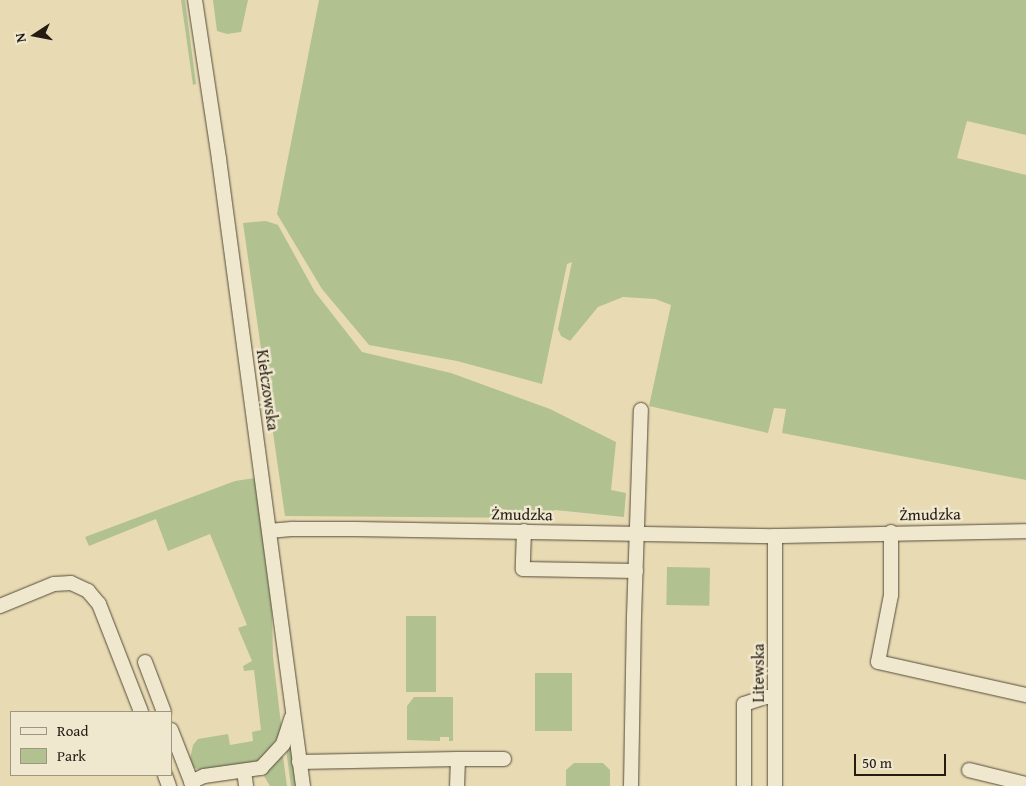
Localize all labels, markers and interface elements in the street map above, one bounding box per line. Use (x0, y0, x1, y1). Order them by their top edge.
north arrow (10, 10, 60, 60)
text: N (10, 31, 31, 44)
street label: Kiełczowska (253, 348, 283, 432)
street label: Żmudzka (491, 504, 553, 524)
street label: Żmudzka (899, 504, 961, 524)
street label: Litewska (748, 644, 768, 702)
legend (10, 711, 172, 776)
text: Road (57, 720, 88, 741)
scale bar (856, 744, 948, 776)
text: Park (57, 745, 86, 766)
text: 50 m (862, 752, 892, 773)

